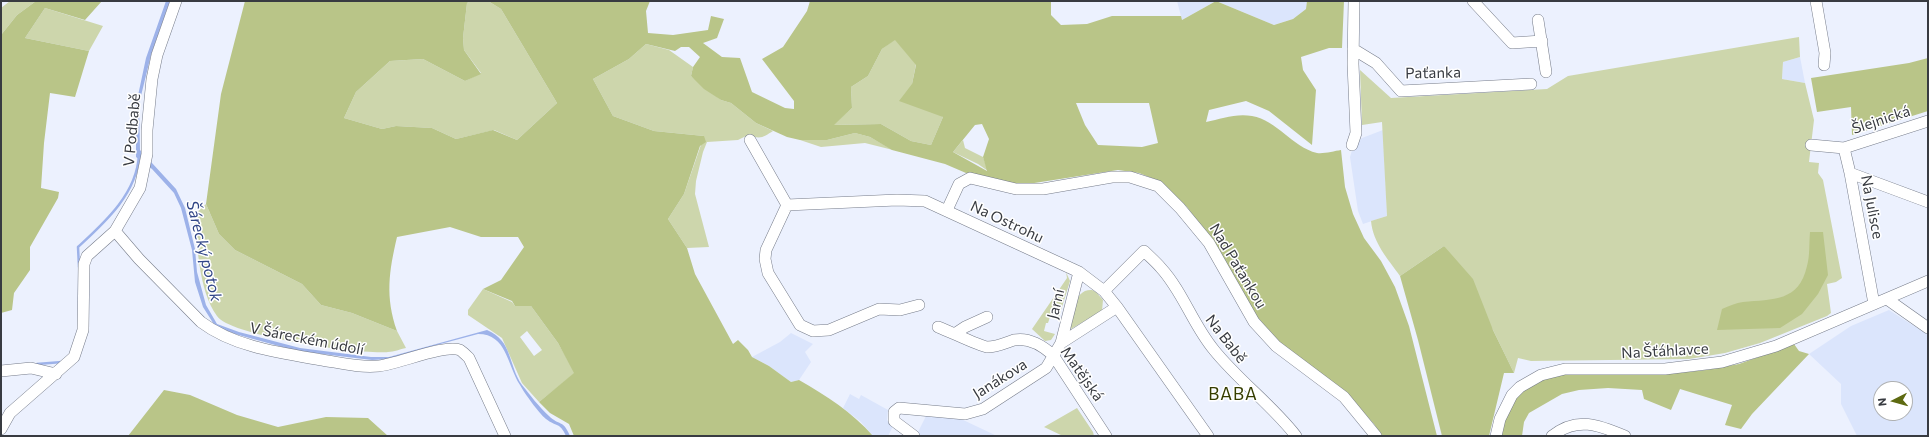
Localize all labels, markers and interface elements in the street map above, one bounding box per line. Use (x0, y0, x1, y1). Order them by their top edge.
street label: Paťanka (1405, 64, 1461, 82)
street label: V Podbabě (120, 93, 144, 167)
street label: Šlejnická (1850, 102, 1912, 138)
street label: Na Julisce (1857, 174, 1887, 240)
street label: Na Ostrohu (967, 197, 1047, 247)
water label: Šárecký potok (182, 198, 226, 304)
street label: Nad Paťankou (1206, 220, 1270, 312)
street label: Jarní (1044, 287, 1068, 321)
street label: Na Babě (1202, 311, 1250, 367)
street label: V Šáreckém údolí (248, 319, 366, 359)
street label: Na Šťáhlavce (1621, 340, 1709, 362)
street label: Matějská (1057, 343, 1107, 405)
street label: Janákova (970, 355, 1030, 403)
north arrow (1873, 381, 1913, 421)
district label: BABA (1208, 384, 1258, 404)
text: N (1875, 397, 1888, 407)

